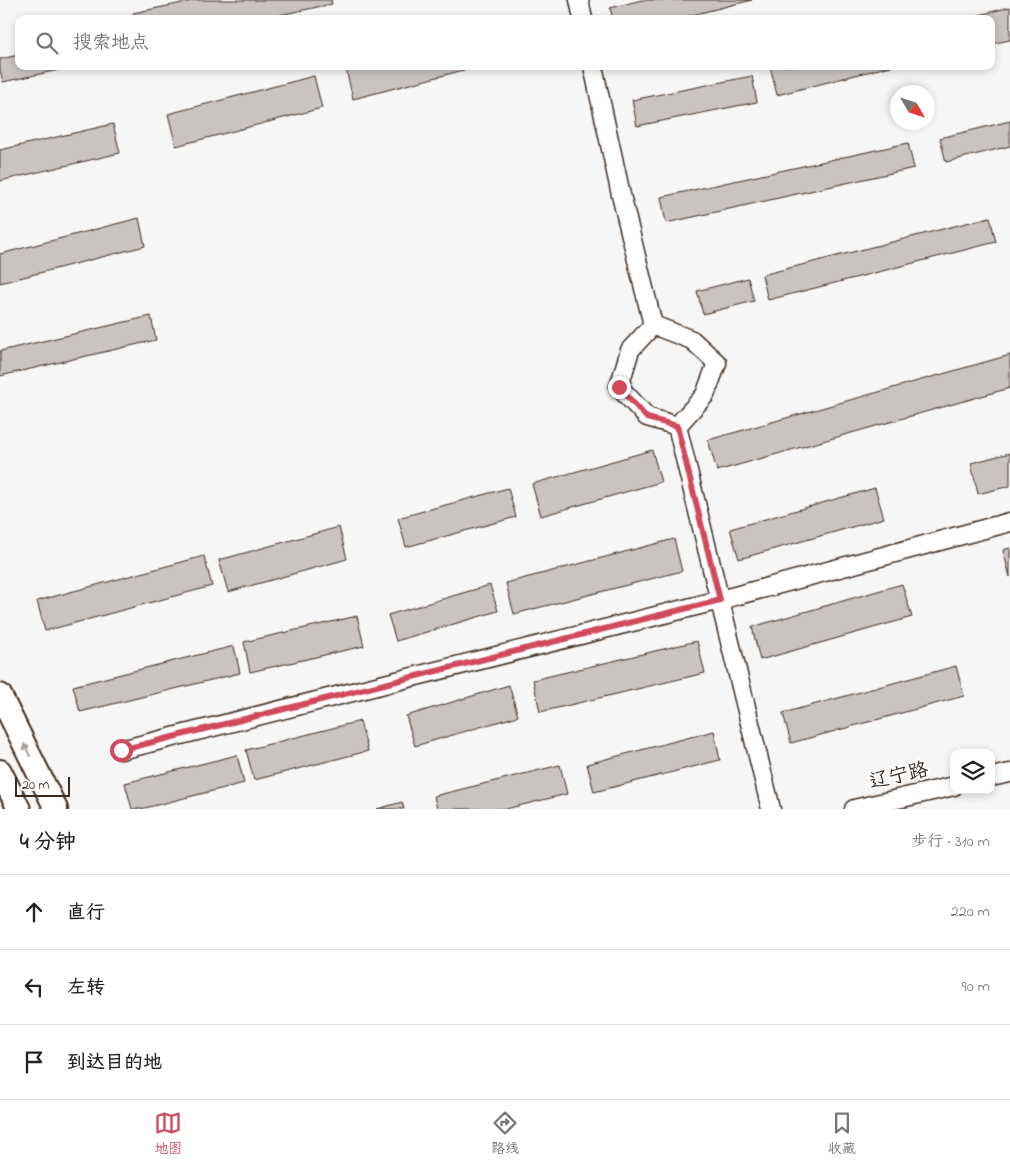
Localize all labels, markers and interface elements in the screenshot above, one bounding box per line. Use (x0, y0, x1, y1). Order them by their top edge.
search box (15, 15, 995, 70)
icon: search (33, 29, 61, 57)
text: 搜索地点 (73, 30, 149, 57)
north arrow (890, 85, 935, 130)
route end (608, 376, 631, 399)
route start (110, 739, 133, 762)
one-way arrow (22, 742, 31, 757)
map controls (950, 749, 995, 794)
button: layers (950, 749, 995, 794)
street label: 辽宁路 (867, 756, 932, 798)
scale bar (15, 774, 70, 797)
text: 20 m (22, 775, 49, 796)
text: 4 分钟 (20, 828, 76, 858)
text: 步行 · 310 m (912, 830, 990, 854)
icon: ahead (20, 898, 48, 926)
text: 直行 (67, 900, 105, 927)
text: 220 m (951, 900, 990, 924)
icon: left (20, 973, 48, 1001)
text: 左转 (67, 975, 105, 1002)
text: 90 m (962, 975, 990, 999)
icon: arrive (20, 1048, 48, 1076)
text: 到达目的地 (67, 1050, 162, 1077)
tab: 地图 (154, 1109, 182, 1160)
tab: 路线 (491, 1109, 519, 1160)
tab: 收藏 (828, 1109, 856, 1160)

